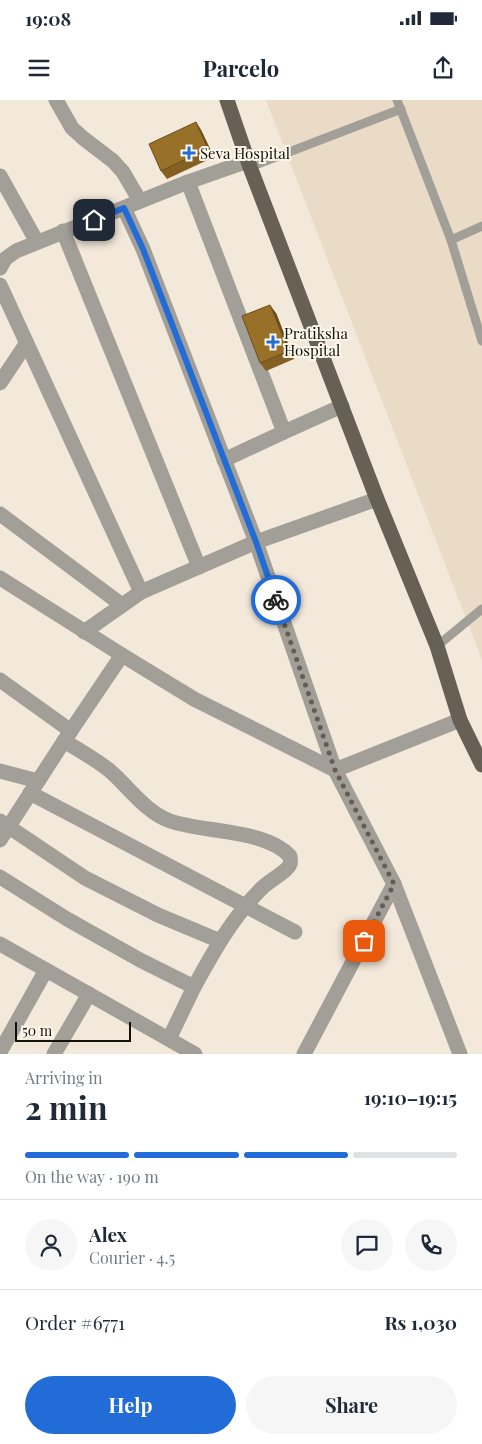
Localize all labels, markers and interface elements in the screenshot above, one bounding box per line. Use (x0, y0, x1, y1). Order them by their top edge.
text: 19:08 (25, 5, 71, 31)
text: Parcelo (203, 53, 279, 83)
icon: menu (25, 54, 53, 82)
icon: share (429, 54, 457, 82)
place label: Seva Hospital (200, 143, 290, 163)
marker: Seva Hospital (182, 146, 196, 160)
pin (73, 199, 115, 241)
icon: home (80, 206, 108, 234)
place label: Pratiksha Hospital (284, 323, 348, 360)
marker: Pratiksha Hospital (266, 335, 280, 349)
courier (251, 575, 301, 625)
icon: bike (262, 586, 290, 614)
pin (343, 920, 385, 962)
icon: bag (350, 927, 378, 955)
scale bar (15, 1019, 131, 1042)
text: 50 m (22, 1021, 52, 1040)
text: Arriving in (25, 1067, 103, 1088)
text: 19:10–19:15 (364, 1084, 457, 1110)
text: 2 min (25, 1085, 108, 1128)
text: On the way · 190 m (25, 1166, 159, 1187)
button: person (25, 1219, 77, 1271)
button: chat (341, 1219, 393, 1271)
button: phone (405, 1219, 457, 1271)
text: Alex (89, 1221, 127, 1247)
text: Courier · 4.5 (89, 1247, 175, 1268)
text: Order #6771 (25, 1309, 125, 1335)
text: Rs 1,030 (384, 1309, 457, 1335)
button: Help (25, 1376, 236, 1434)
button: Share (246, 1376, 457, 1434)

